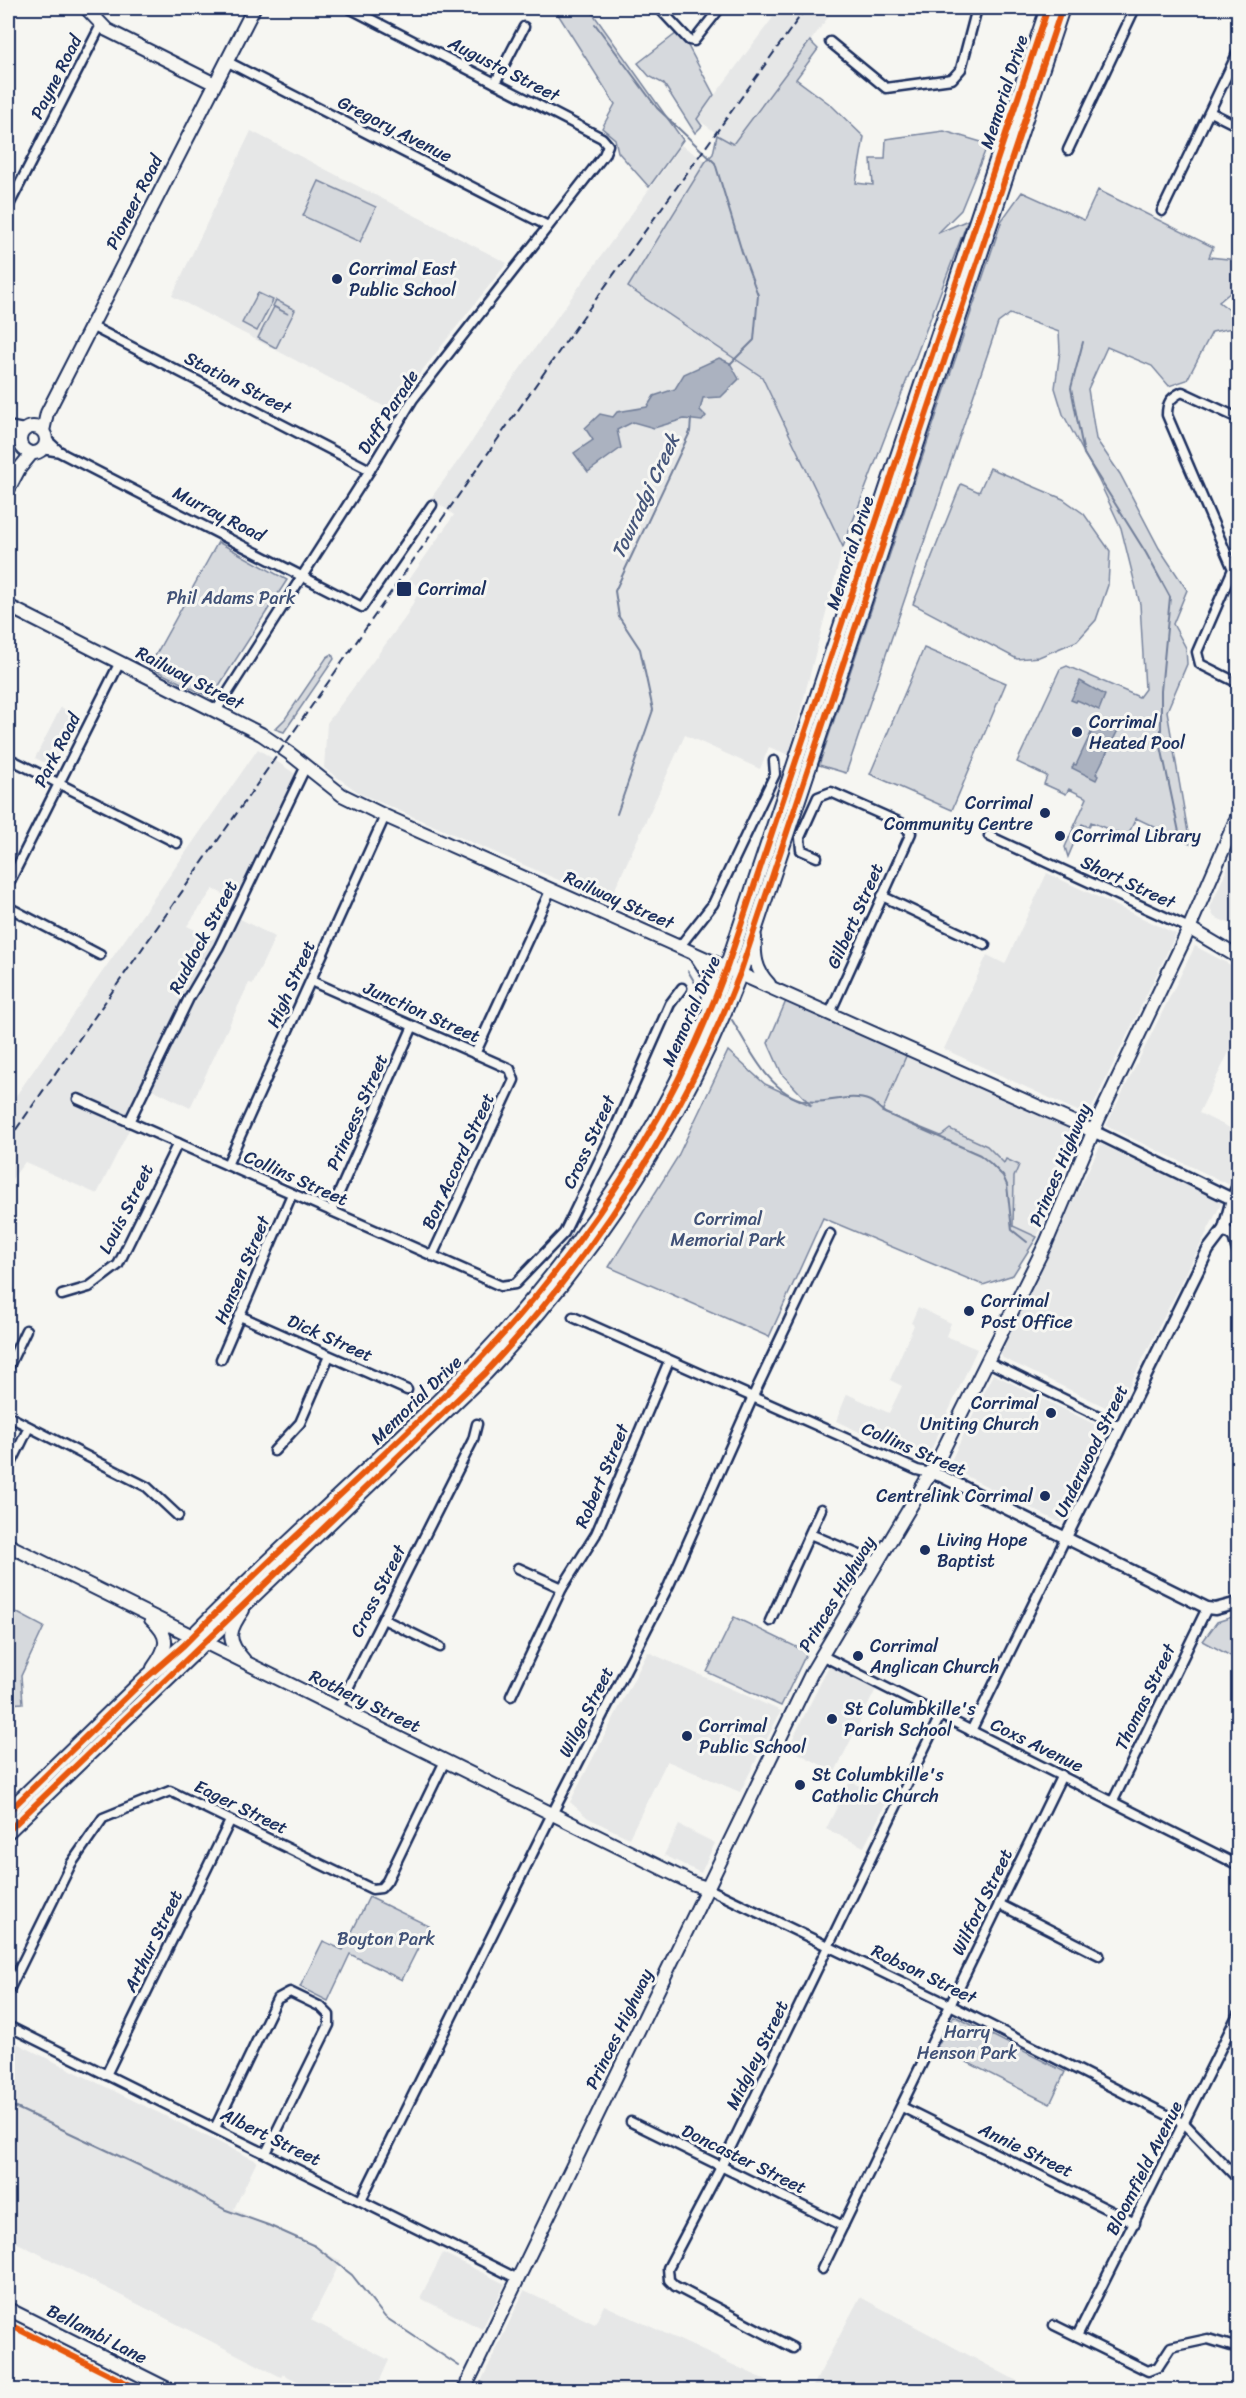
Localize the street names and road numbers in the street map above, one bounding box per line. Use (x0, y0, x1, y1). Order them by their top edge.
street label: Augusta Street (442, 27, 566, 111)
street label: Payne Road (21, 28, 92, 125)
street label: Memorial Drive (971, 31, 1038, 153)
street label: Gregory Avenue (332, 86, 458, 172)
street label: Pioneer Road (96, 147, 172, 255)
street label: Station Street (179, 342, 298, 424)
street label: Duff Parade (348, 363, 428, 461)
street label: Murray Road (167, 477, 272, 552)
street label: Memorial Drive (817, 492, 884, 614)
street label: Railway Street (130, 637, 250, 719)
street label: Park Road (25, 706, 90, 793)
street label: Short Street (1075, 846, 1181, 918)
street label: Gilbert Street (817, 858, 893, 974)
street label: Railway Street (559, 861, 680, 939)
street label: Ruddock Street (160, 874, 246, 1000)
street label: High Street (257, 935, 325, 1033)
street label: Memorial Drive (652, 950, 730, 1072)
street label: Junction Street (357, 972, 486, 1052)
street label: Princess Street (317, 1048, 397, 1175)
street label: Bon Accord Street (412, 1087, 504, 1235)
street label: Cross Street (553, 1089, 625, 1194)
street label: Princes Highway (1020, 1098, 1101, 1232)
street label: Collins Street (239, 1141, 353, 1215)
street label: Louis Street (90, 1158, 163, 1260)
street label: Hansen Street (205, 1210, 280, 1329)
street label: Dick Street (282, 1305, 378, 1371)
street label: Memorial Drive (362, 1347, 470, 1453)
street label: Underwood Street (1045, 1379, 1137, 1523)
street label: Collins Street (857, 1413, 972, 1486)
street label: Robert Street (566, 1418, 639, 1533)
street label: Princes Highway (789, 1529, 885, 1658)
street label: Cross Street (341, 1538, 415, 1643)
street label: Thomas Street (1105, 1638, 1185, 1756)
street label: Rothery Street (304, 1660, 426, 1742)
street label: Wilga Street (549, 1661, 623, 1763)
street label: Coxs Avenue (985, 1709, 1089, 1781)
street label: Eager Street (189, 1770, 294, 1844)
street label: Wilford Street (942, 1843, 1022, 1961)
street label: Arthur Street (114, 1884, 192, 1999)
street label: Robson Street (866, 1935, 983, 2014)
street label: Princes Highway (576, 1962, 662, 2095)
street label: Midgley Street (717, 1994, 798, 2115)
street label: Bloomfield Avenue (1096, 2095, 1192, 2241)
street label: Albert Street (214, 2098, 327, 2175)
street label: Annie Street (972, 2113, 1079, 2187)
street label: Doncaster Street (676, 2115, 812, 2203)
street label: Bellambi Lane (41, 2295, 153, 2373)

